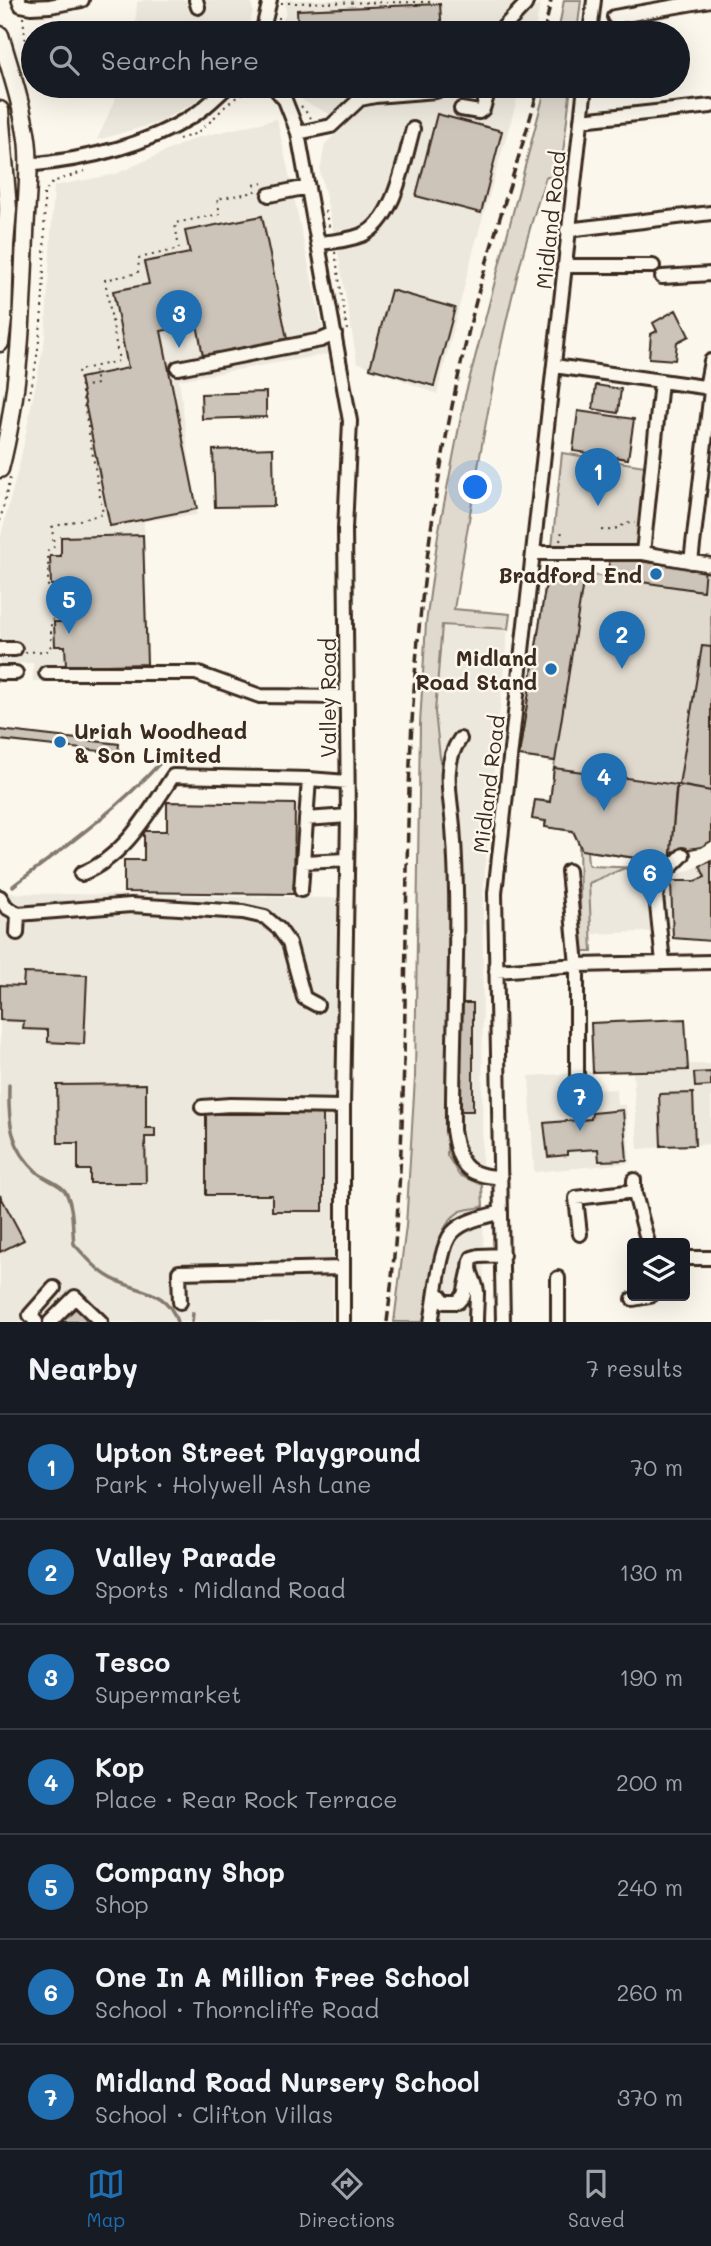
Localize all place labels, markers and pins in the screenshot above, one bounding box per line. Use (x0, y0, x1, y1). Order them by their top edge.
pin: 3 (156, 290, 202, 348)
pin: 1 (575, 448, 621, 506)
place label: Bradford End (498, 561, 642, 588)
marker: Bradford End (648, 566, 664, 582)
pin: 5 (46, 576, 92, 634)
pin: 2 (599, 611, 645, 669)
place label: Midland Road Stand (415, 644, 537, 695)
marker: Midland Road Stand (543, 661, 559, 677)
place label: Uriah Woodhead & Son Limited (74, 717, 247, 768)
marker: Uriah Woodhead & Son Limited (52, 734, 68, 750)
pin: 4 (581, 753, 627, 811)
pin: 6 (627, 849, 673, 907)
pin: 7 (557, 1073, 603, 1131)

